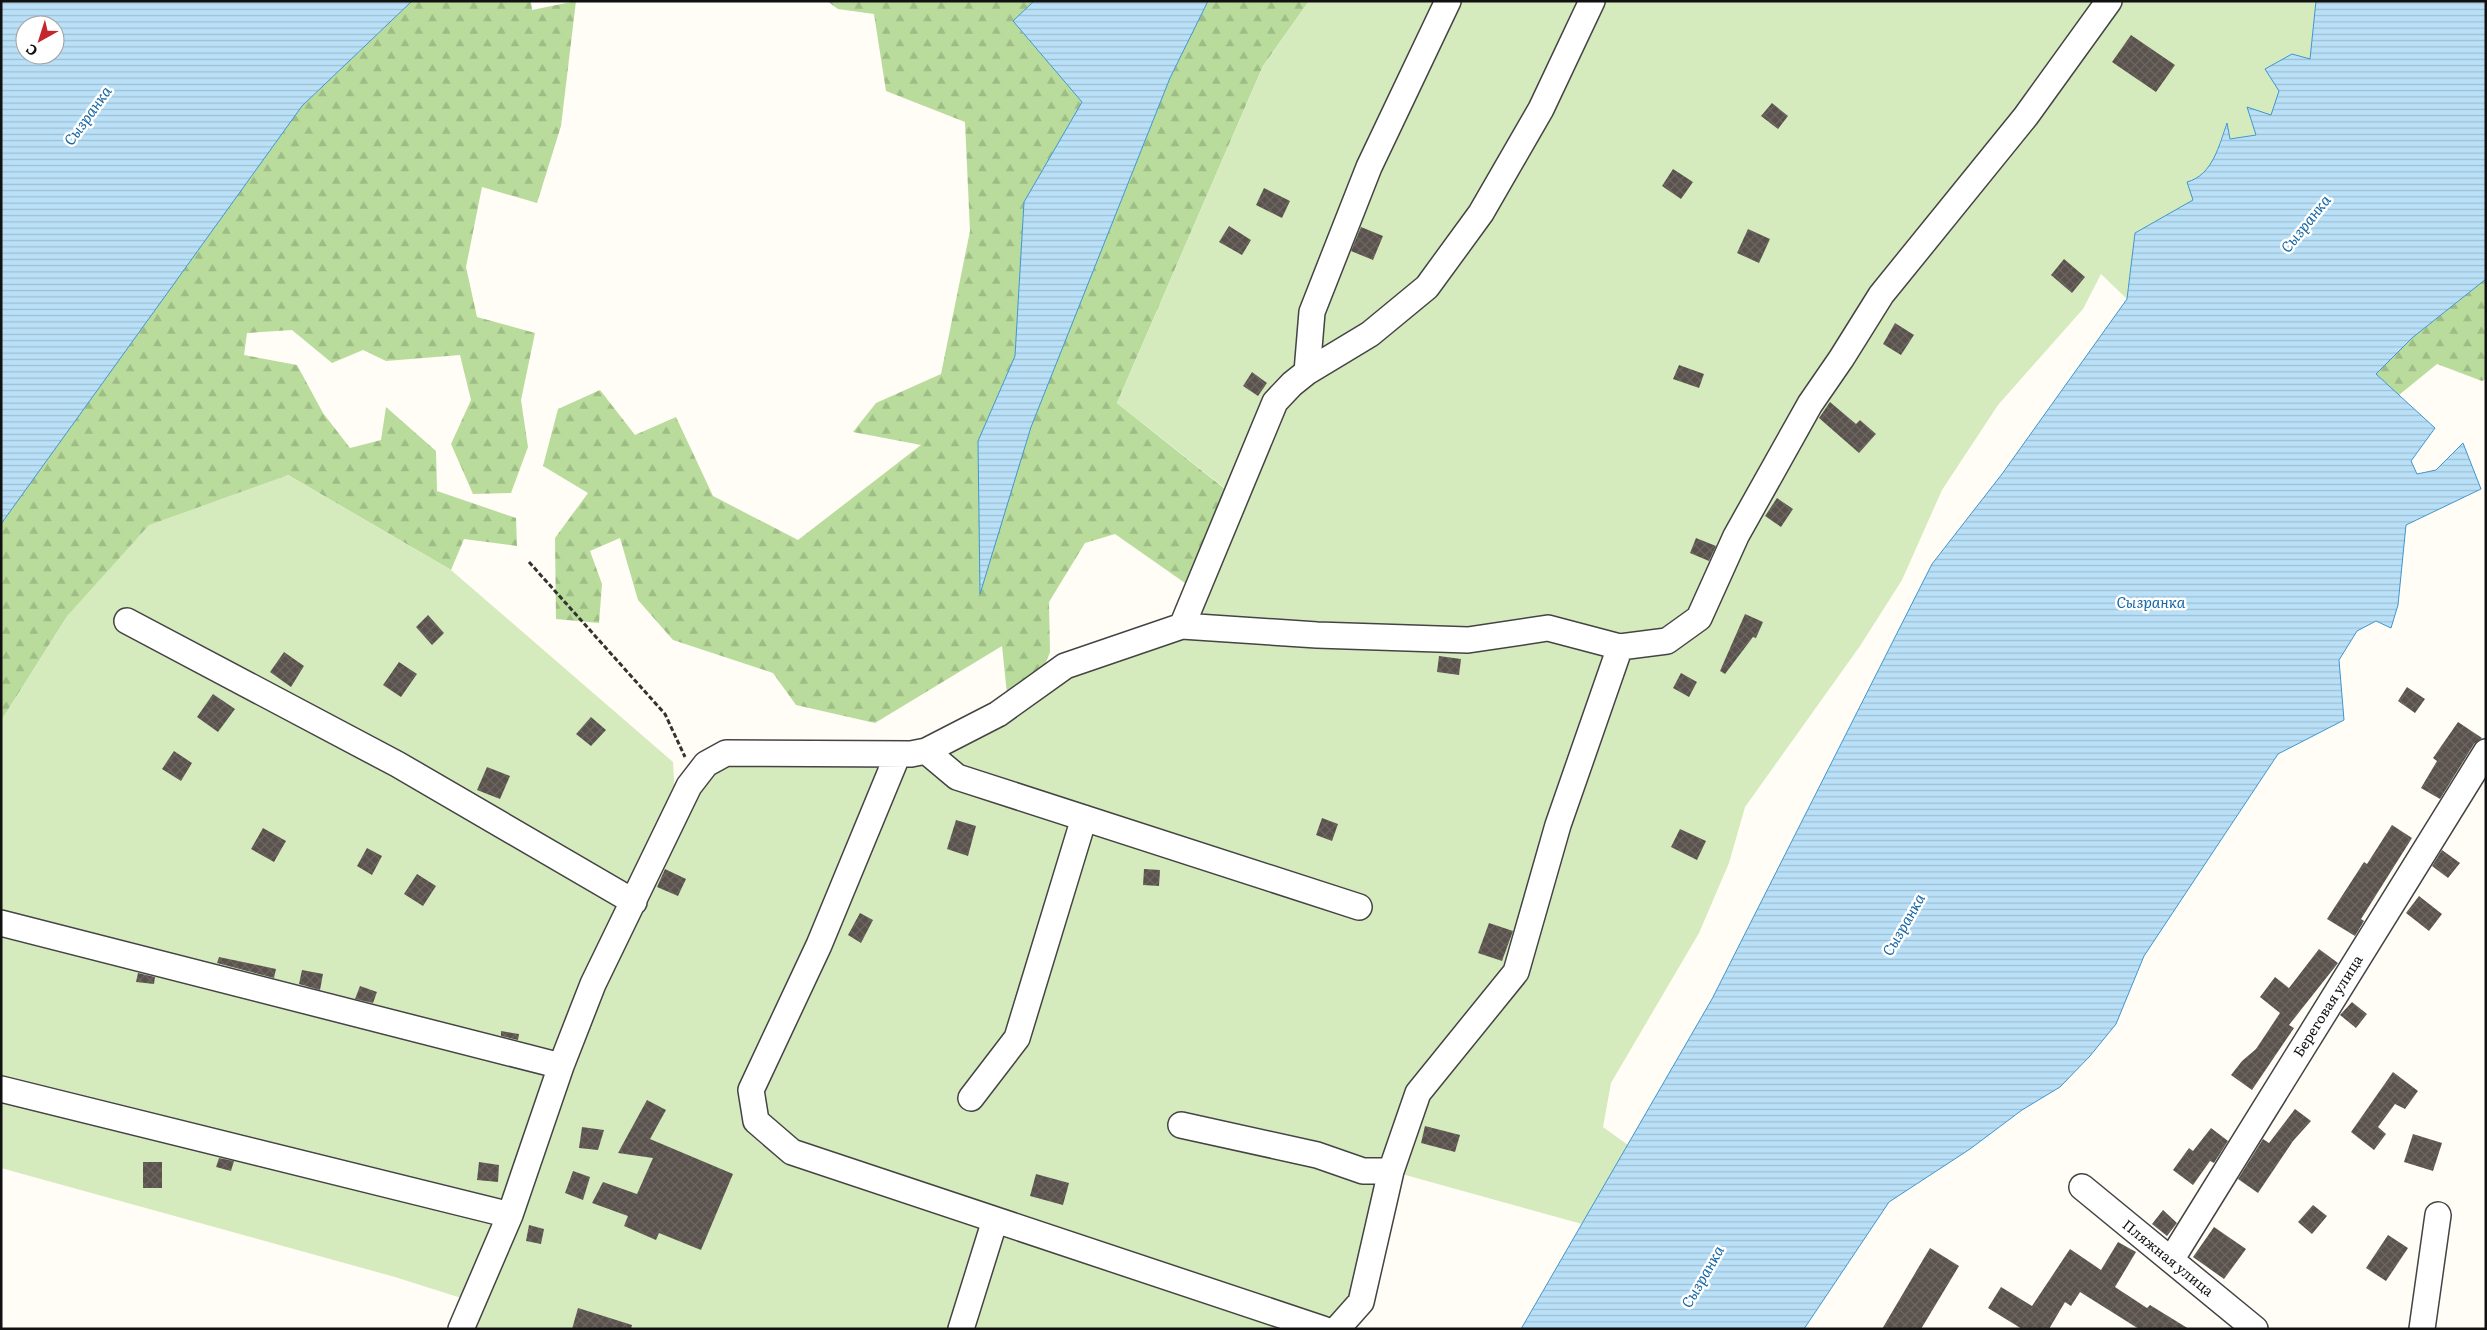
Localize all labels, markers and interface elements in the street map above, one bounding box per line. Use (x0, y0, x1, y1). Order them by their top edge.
north arrow (15, 15, 65, 65)
text: С (21, 40, 41, 62)
water label: Сызранка (57, 80, 117, 150)
water label: Сызранка (2274, 189, 2336, 257)
water label: Сызранка (2117, 590, 2186, 613)
water label: Сызранка (1876, 888, 1930, 960)
street label: Береговая улица (2288, 950, 2367, 1060)
street label: Пляжная улица (2119, 1214, 2219, 1301)
water label: Сызранка (1675, 1240, 1729, 1312)

